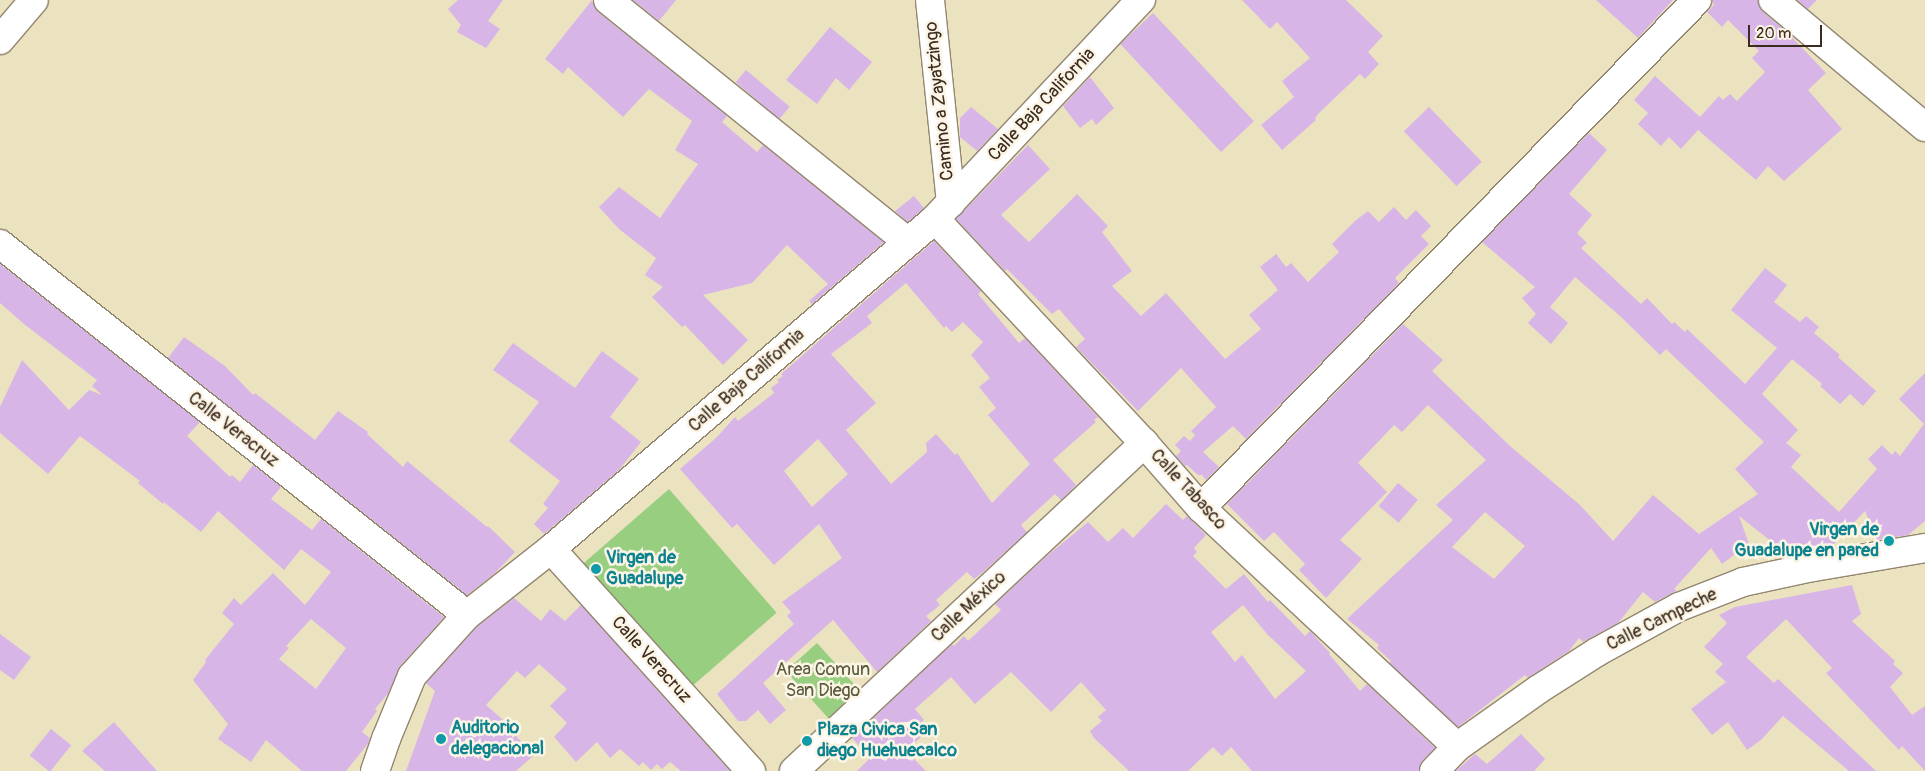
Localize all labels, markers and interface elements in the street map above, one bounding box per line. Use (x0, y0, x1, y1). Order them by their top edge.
scale bar (1750, 15, 1824, 47)
street label: Camino a Zayatzingo (921, 21, 959, 181)
text: 20 m (1756, 24, 1791, 43)
street label: Calle Baja California (984, 44, 1100, 166)
street label: Calle Baja California (685, 325, 809, 437)
street label: Calle Veracruz (183, 388, 283, 472)
street label: Calle Tabasco (1145, 445, 1231, 535)
place label: Virgen de Guadalupe en pared (1735, 520, 1879, 562)
marker: Virgen de Guadalupe en pared (1883, 535, 1895, 547)
place label: Virgen de Guadalupe (606, 548, 683, 590)
marker: Virgen de Guadalupe (590, 563, 602, 575)
street label: Calle México (927, 567, 1011, 647)
street label: Calle Campeche (1603, 584, 1721, 656)
street label: Calle Veracruz (606, 612, 696, 708)
park label: Area Comun San Diego (776, 660, 870, 702)
place label: Auditorio delegacional (451, 718, 544, 761)
place label: Plaza Civica San diego Huehuecalco (817, 720, 957, 762)
marker: Auditorio delegacional (435, 733, 447, 745)
marker: Plaza Civica San diego Huehuecalco (801, 735, 813, 747)

